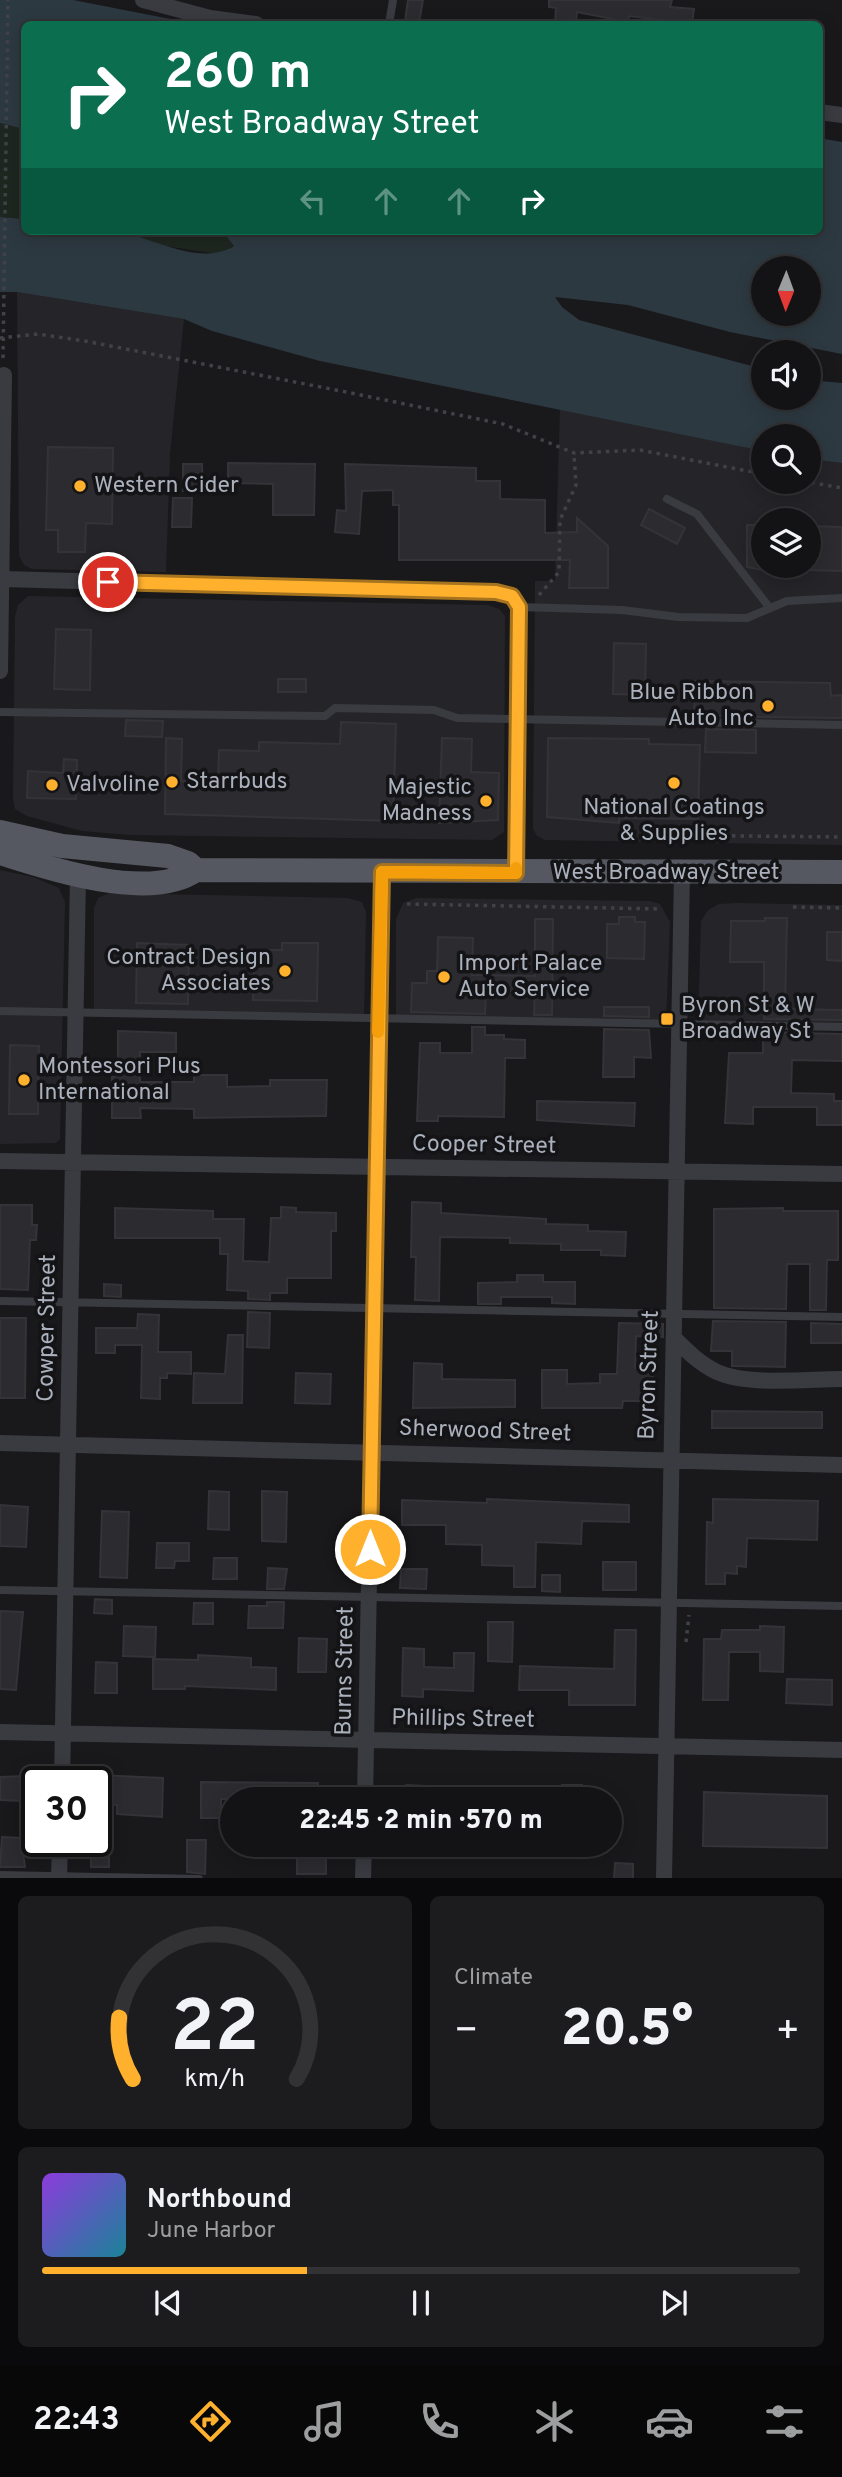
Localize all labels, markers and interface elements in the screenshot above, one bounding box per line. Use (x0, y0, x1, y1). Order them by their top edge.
text: 260 m (164, 44, 311, 106)
icon: right (49, 49, 140, 140)
text: West Broadway Street (164, 105, 480, 145)
icon: left (294, 182, 332, 220)
icon: ahead (367, 182, 405, 220)
icon: ahead (440, 182, 478, 220)
icon: right (513, 182, 551, 220)
north arrow (751, 256, 821, 326)
map controls (751, 256, 821, 578)
button: sound (751, 340, 821, 410)
button: search (751, 424, 821, 494)
place label: Western Cider (94, 472, 239, 501)
marker: Western Cider (72, 478, 88, 494)
button: layers (751, 508, 821, 578)
pin (78, 552, 138, 612)
icon: arrive (89, 563, 127, 601)
place label: Blue Ribbon Auto Inc (629, 679, 754, 734)
marker: Blue Ribbon Auto Inc (760, 698, 776, 714)
place label: Starrbuds (186, 768, 288, 797)
place label: Valvoline (66, 771, 160, 800)
marker: Starrbuds (164, 774, 180, 790)
place label: Majestic Madness (382, 774, 472, 829)
marker: National Coatings & Supplies (666, 775, 682, 791)
marker: Valvoline (44, 777, 60, 793)
marker: Majestic Madness (478, 793, 494, 809)
place label: National Coatings & Supplies (583, 794, 765, 849)
street label: West Broadway Street (553, 859, 779, 888)
place label: Contract Design Associates (106, 944, 271, 999)
place label: Import Palace Auto Service (458, 950, 602, 1005)
marker: Contract Design Associates (277, 963, 293, 979)
marker: Import Palace Auto Service (436, 969, 452, 985)
place label: Byron St & W Broadway St (681, 992, 815, 1047)
marker: Byron St & W Broadway St (659, 1011, 675, 1027)
place label: Montessori Plus International (38, 1053, 201, 1108)
marker: Montessori Plus International (16, 1072, 32, 1088)
street label: Cooper Street (411, 1130, 557, 1162)
street label: Cowper Street (32, 1254, 64, 1402)
street label: Byron Street (633, 1310, 667, 1440)
street label: Sherwood Street (398, 1414, 572, 1450)
position arrow (333, 1512, 407, 1586)
street label: Burns Street (330, 1606, 362, 1736)
street label: Phillips Street (391, 1704, 535, 1736)
speed limit sign: 30 (21, 1766, 112, 1857)
text: 22:45 · 2 min · 570 m (299, 1805, 543, 1838)
text: Climate (454, 1964, 533, 1993)
text: 22 (170, 1985, 260, 2077)
text: 20.5° (561, 1998, 693, 2064)
text: − (454, 2008, 479, 2057)
text: + (775, 2008, 800, 2057)
text: km/h (185, 2063, 245, 2095)
text: Northbound (147, 2184, 292, 2217)
text: June Harbor (147, 2217, 275, 2246)
icon: previous (149, 2284, 187, 2322)
icon: pause (402, 2284, 440, 2322)
icon: next (655, 2284, 693, 2322)
icon: directions (186, 2397, 235, 2446)
icon: music (300, 2397, 349, 2446)
icon: phone (415, 2397, 464, 2446)
icon: climate (530, 2397, 579, 2446)
icon: car (645, 2397, 694, 2446)
icon: filters (760, 2397, 809, 2446)
text: 22:43 (33, 2401, 120, 2441)

